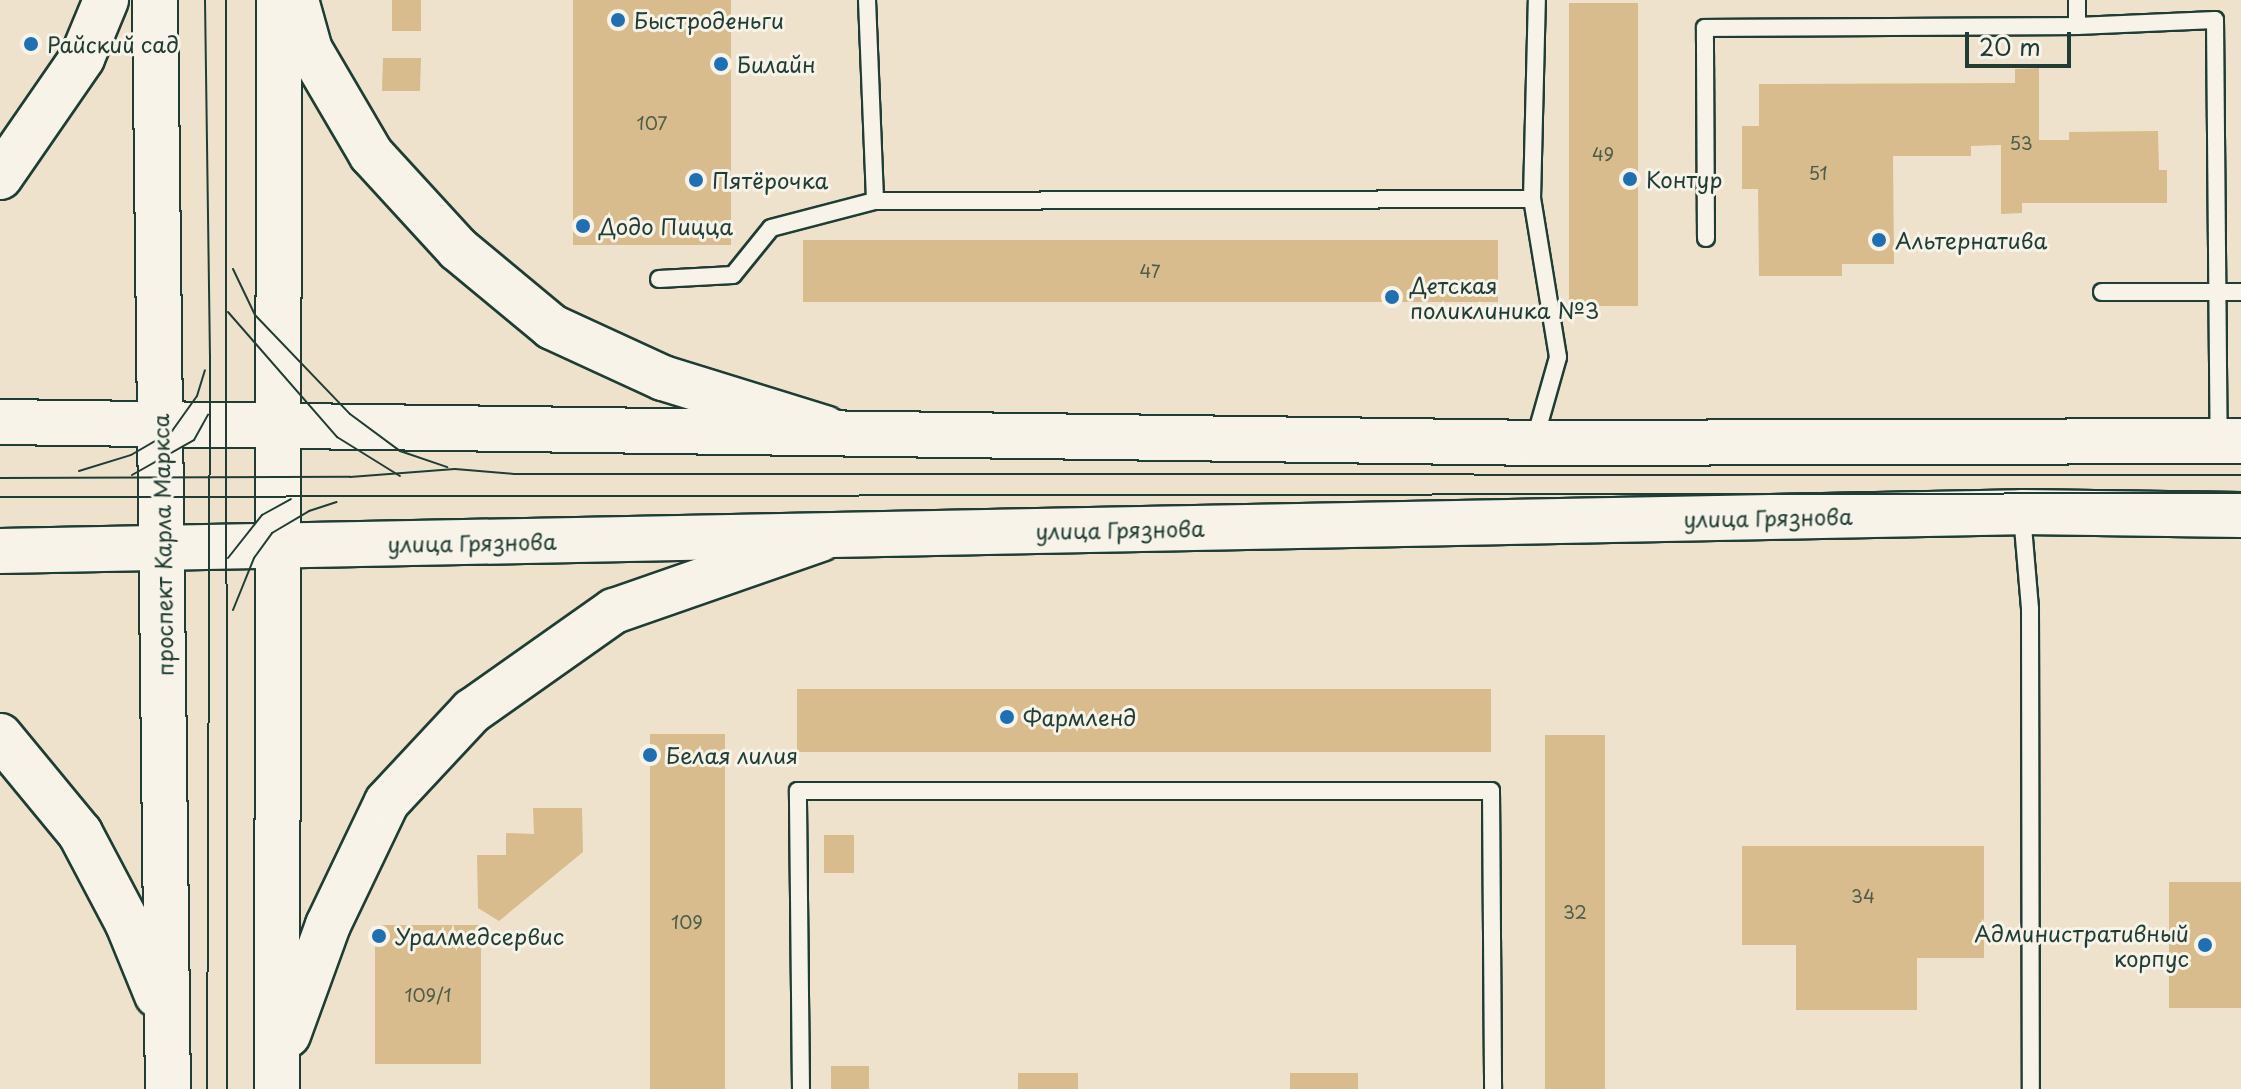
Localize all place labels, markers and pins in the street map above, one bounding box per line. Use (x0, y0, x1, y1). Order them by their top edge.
place label: Быстроденьги (634, 7, 784, 33)
marker: Быстроденьги (609, 11, 627, 29)
place label: Райский сад (47, 31, 181, 57)
marker: Райский сад (22, 35, 40, 53)
place label: Билайн (737, 51, 816, 77)
marker: Билайн (712, 55, 730, 73)
place label: Контур (1646, 166, 1722, 192)
place label: Пятёрочка (712, 167, 828, 193)
marker: Контур (1621, 170, 1639, 188)
marker: Пятёрочка (687, 171, 705, 189)
place label: Додо Пицца (599, 213, 733, 239)
marker: Додо Пицца (574, 217, 592, 235)
place label: Альтернатива (1895, 227, 2047, 253)
marker: Альтернатива (1870, 231, 1888, 249)
place label: Детская поликлиника №3 (1410, 271, 1599, 322)
marker: Детская поликлиника №3 (1381, 286, 1403, 308)
place label: Фармленд (1023, 704, 1136, 730)
marker: Фармленд (998, 708, 1016, 726)
place label: Белая лилия (666, 742, 798, 768)
marker: Белая лилия (641, 746, 659, 764)
place label: Административный корпус (1974, 919, 2189, 970)
place label: Уралмедсервис (395, 923, 564, 949)
marker: Уралмедсервис (370, 927, 388, 945)
marker: Административный корпус (2196, 936, 2214, 954)

